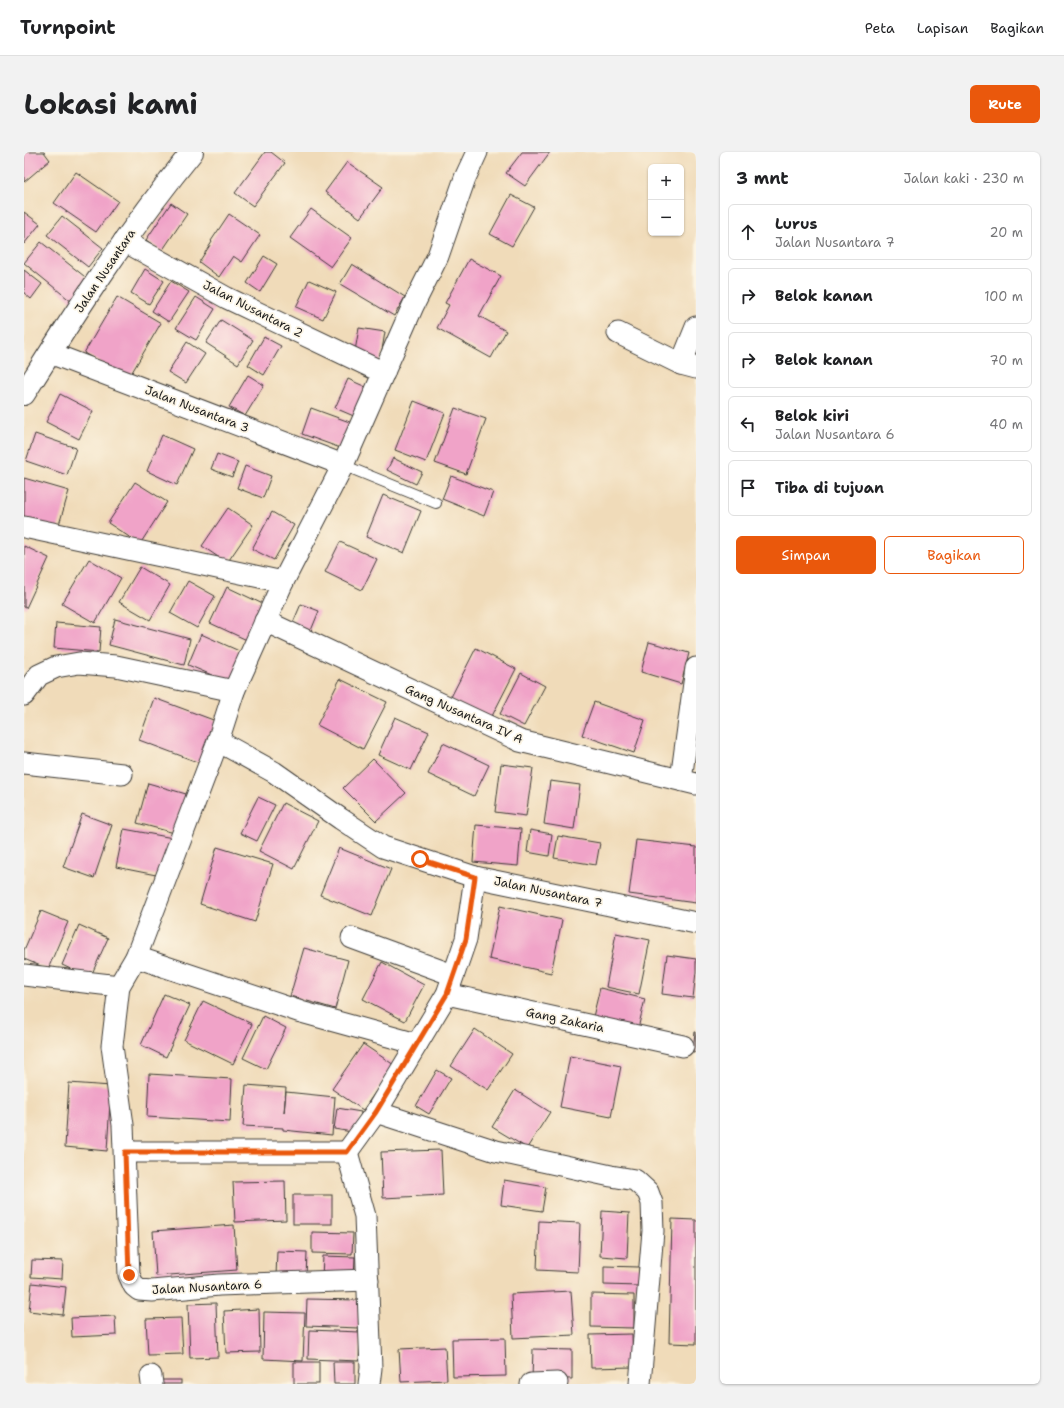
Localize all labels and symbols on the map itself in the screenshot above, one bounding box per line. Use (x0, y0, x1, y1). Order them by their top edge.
street label: Jalan Nusantara (71, 226, 139, 316)
street label: Jalan Nusantara 2 (200, 277, 306, 341)
street label: Jalan Nusantara 3 (143, 382, 251, 436)
street label: Gang Nusantara IV A (403, 681, 526, 747)
route start (411, 850, 429, 868)
street label: Jalan Nusantara 7 (492, 873, 604, 911)
street label: Gang Zakaria (525, 1004, 606, 1036)
route end (120, 1266, 138, 1284)
street label: Jalan Nusantara 6 (151, 1276, 263, 1298)

